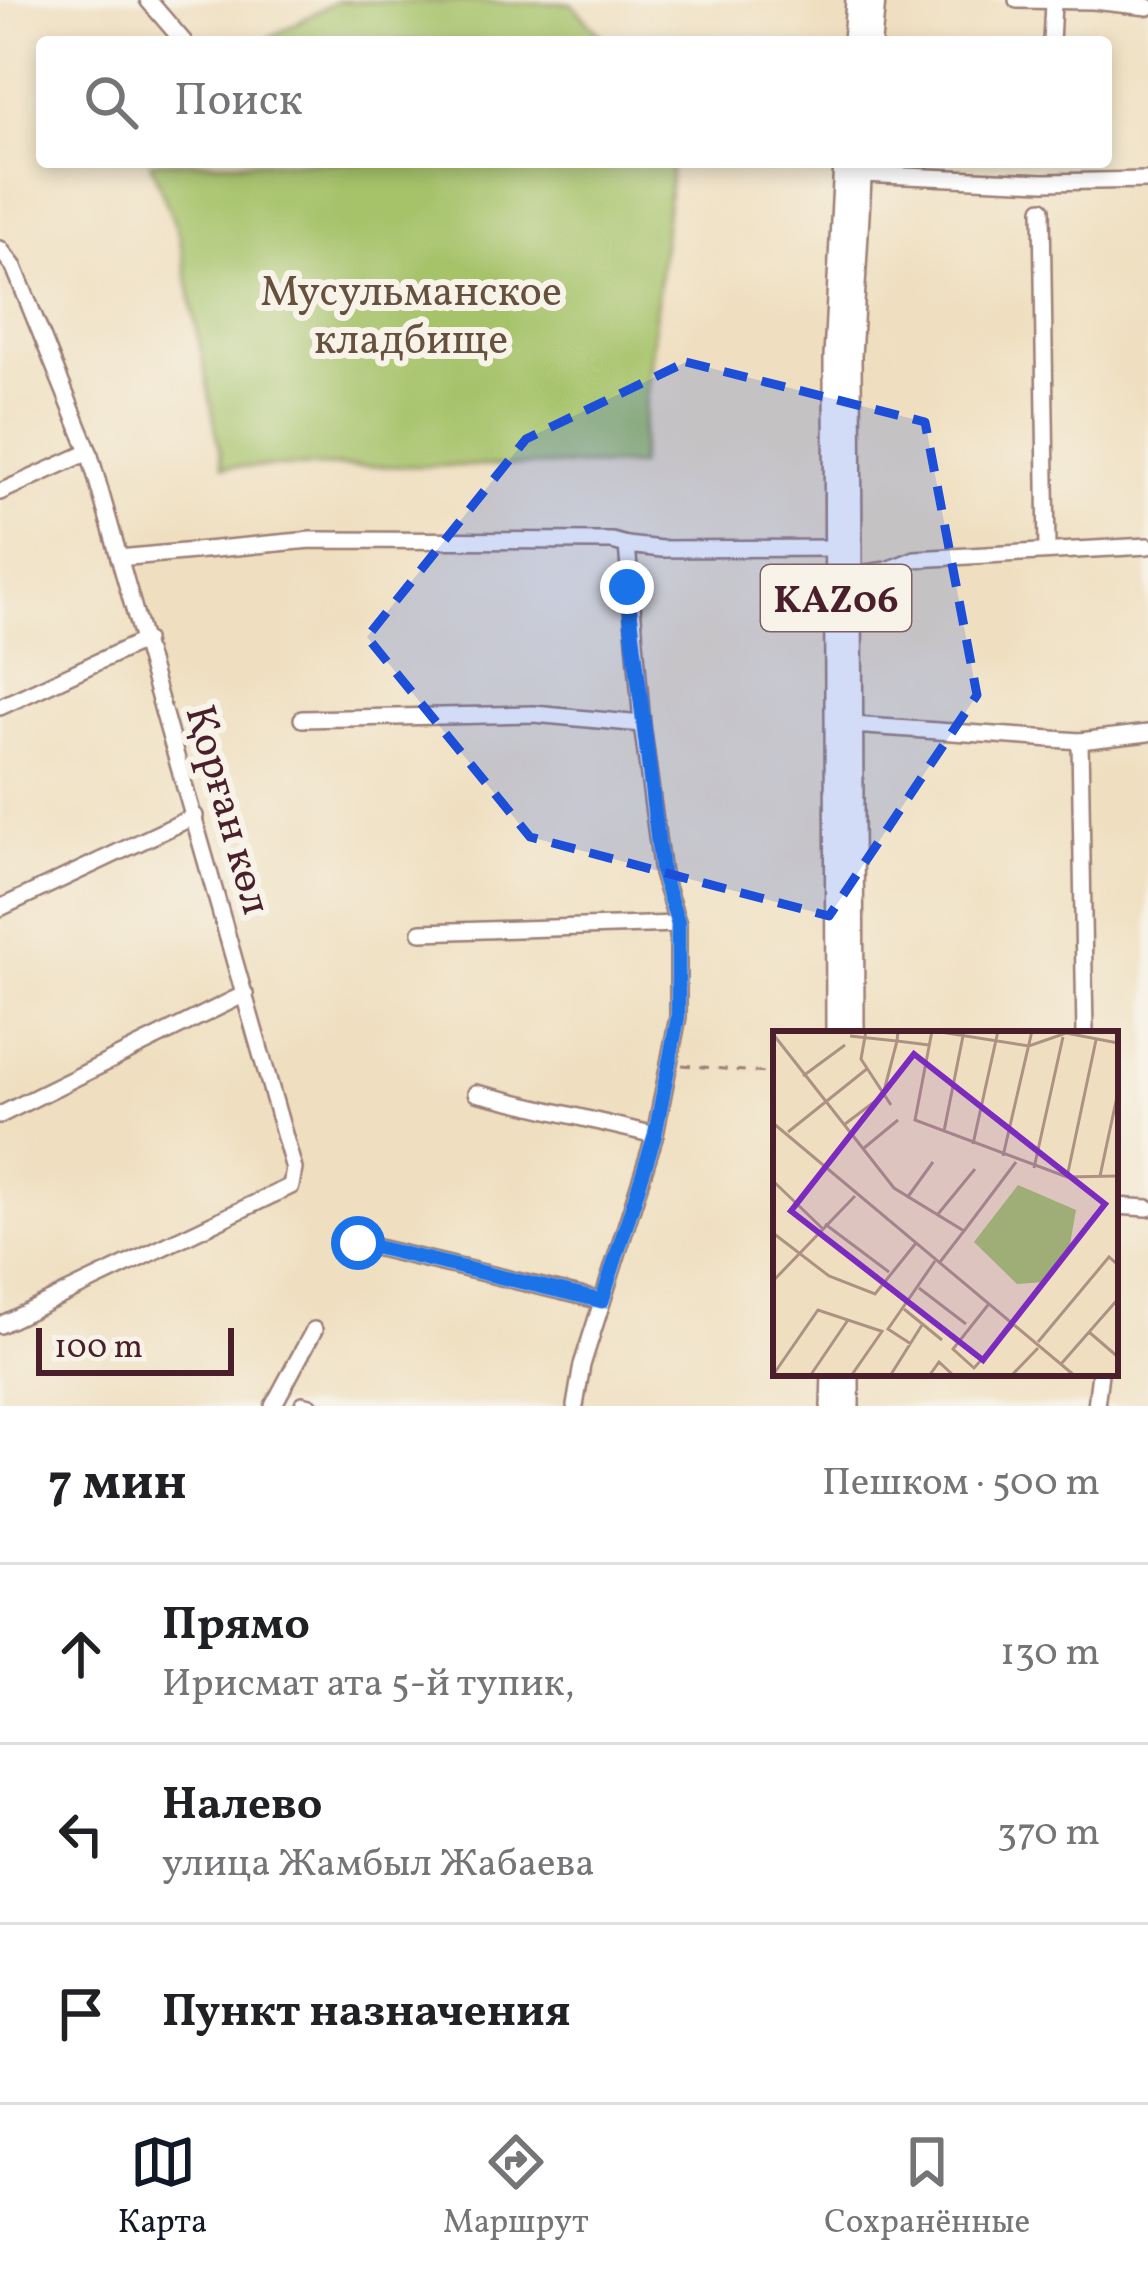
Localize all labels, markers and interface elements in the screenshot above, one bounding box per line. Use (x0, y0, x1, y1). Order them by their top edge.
search box (36, 36, 1112, 168)
icon: search (78, 69, 144, 135)
text: Поиск (174, 71, 303, 134)
park label: Мусульманское кладбище (260, 265, 562, 372)
route end (600, 560, 654, 614)
road number: KАZ06 (761, 565, 911, 631)
street label: Қорған көл (168, 699, 284, 922)
inset map (773, 1031, 1118, 1376)
route start (331, 1216, 385, 1270)
scale bar (36, 1322, 234, 1375)
text: 100 m (54, 1326, 143, 1372)
text: 7 мин (48, 1449, 187, 1520)
text: Пешком · 500 m (822, 1457, 1100, 1511)
text: Прямо (162, 1595, 310, 1658)
icon: ahead (48, 1621, 114, 1687)
text: 130 m (1000, 1627, 1100, 1681)
text: Ирисмат ата 5-й тупик, (162, 1658, 575, 1712)
text: Налево (162, 1775, 323, 1838)
icon: left (48, 1801, 114, 1867)
text: 370 m (997, 1807, 1100, 1861)
text: улица Жамбыл Жабаева (162, 1838, 595, 1892)
icon: arrive (48, 1981, 114, 2047)
text: Пункт назначения (162, 1982, 571, 2045)
tab: Карта (118, 2129, 207, 2247)
tab: Маршрут (443, 2129, 589, 2247)
tab: Сохранённые (824, 2129, 1030, 2247)

